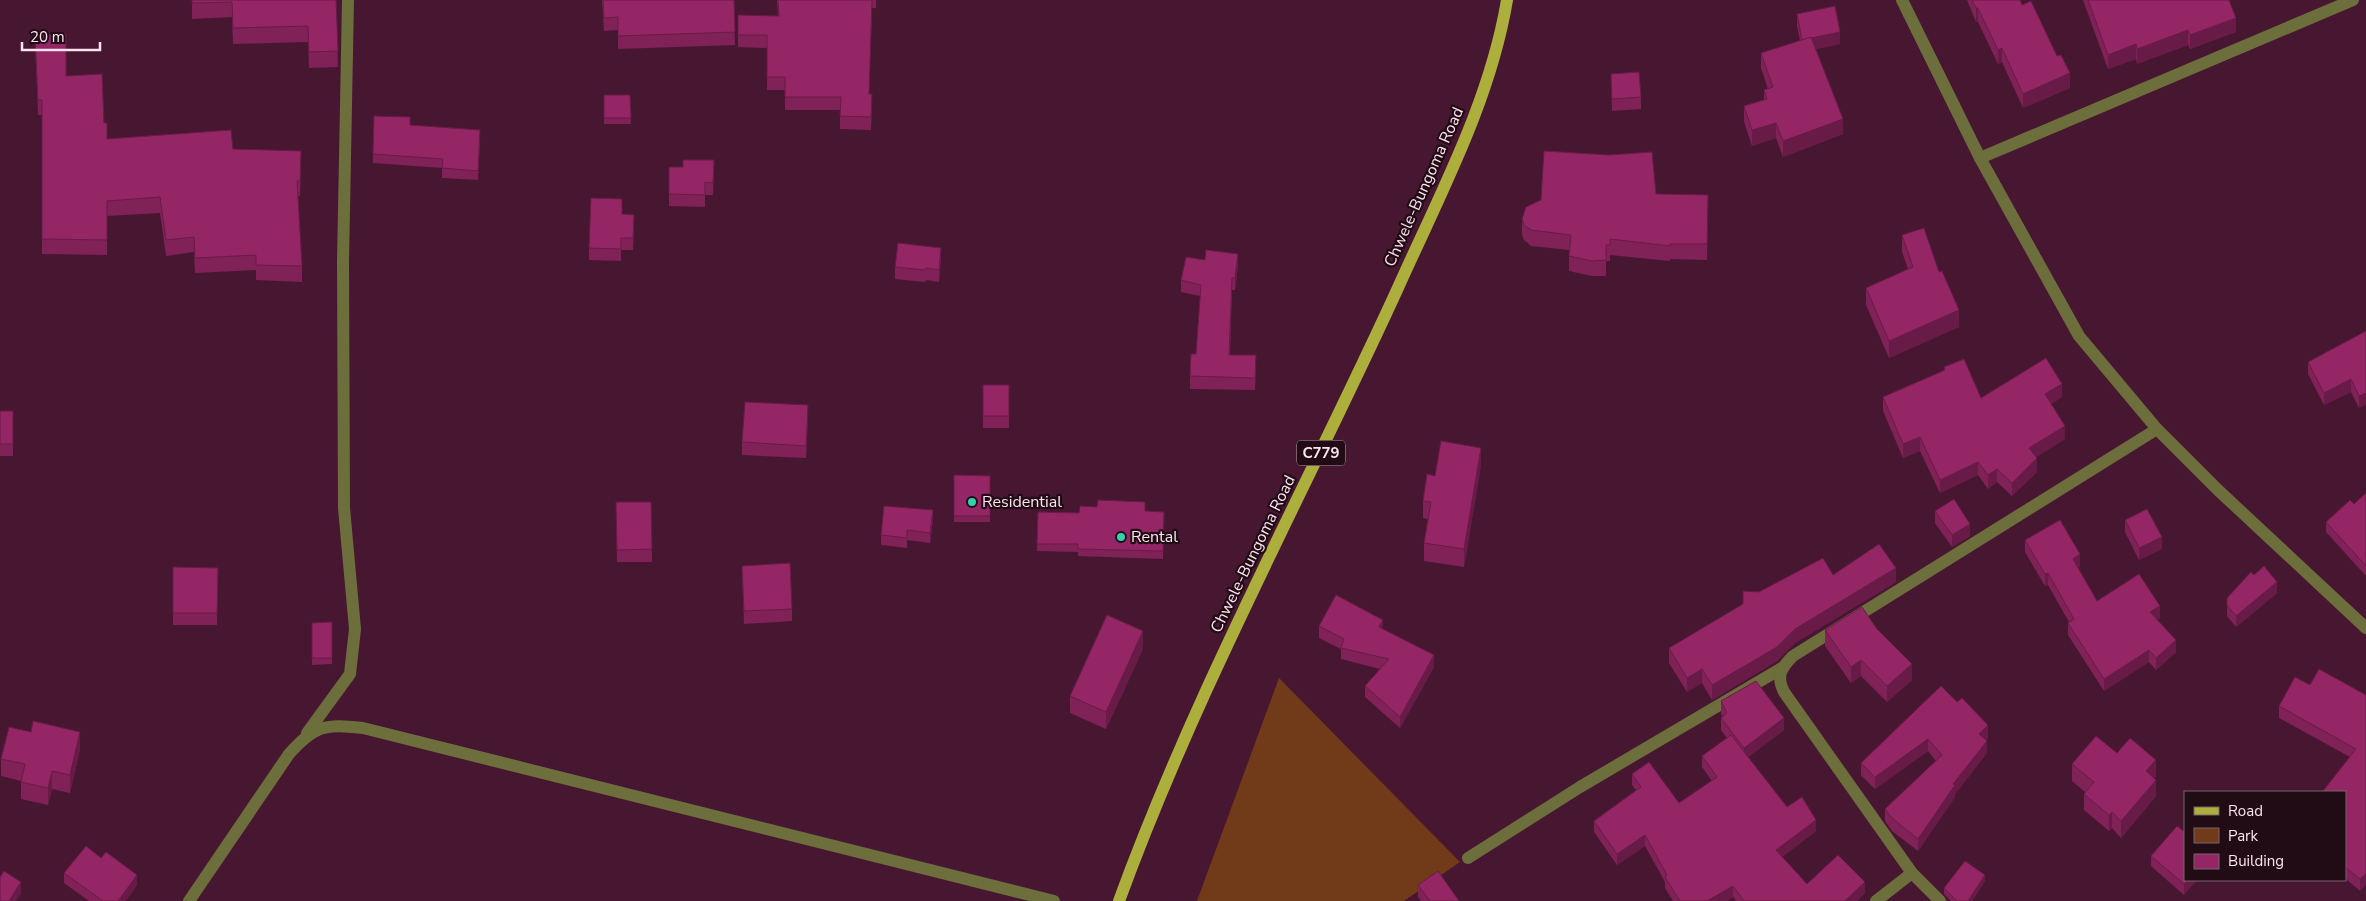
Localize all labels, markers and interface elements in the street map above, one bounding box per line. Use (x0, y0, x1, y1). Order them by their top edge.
scale bar (22, 20, 100, 52)
text: 20 m (30, 27, 65, 47)
street label: Chwele-Bungoma Road (1379, 104, 1469, 270)
road number: C779 (1297, 440, 1345, 466)
street label: Chwele-Bungoma Road (1205, 472, 1301, 636)
place label: Residential (982, 491, 1062, 513)
marker: Residential (966, 496, 978, 508)
place label: Rental (1131, 526, 1178, 548)
marker: Rental (1115, 531, 1127, 543)
legend (2184, 791, 2346, 881)
text: Road (2228, 801, 2263, 821)
text: Park (2228, 826, 2258, 846)
text: Building (2228, 851, 2284, 871)

